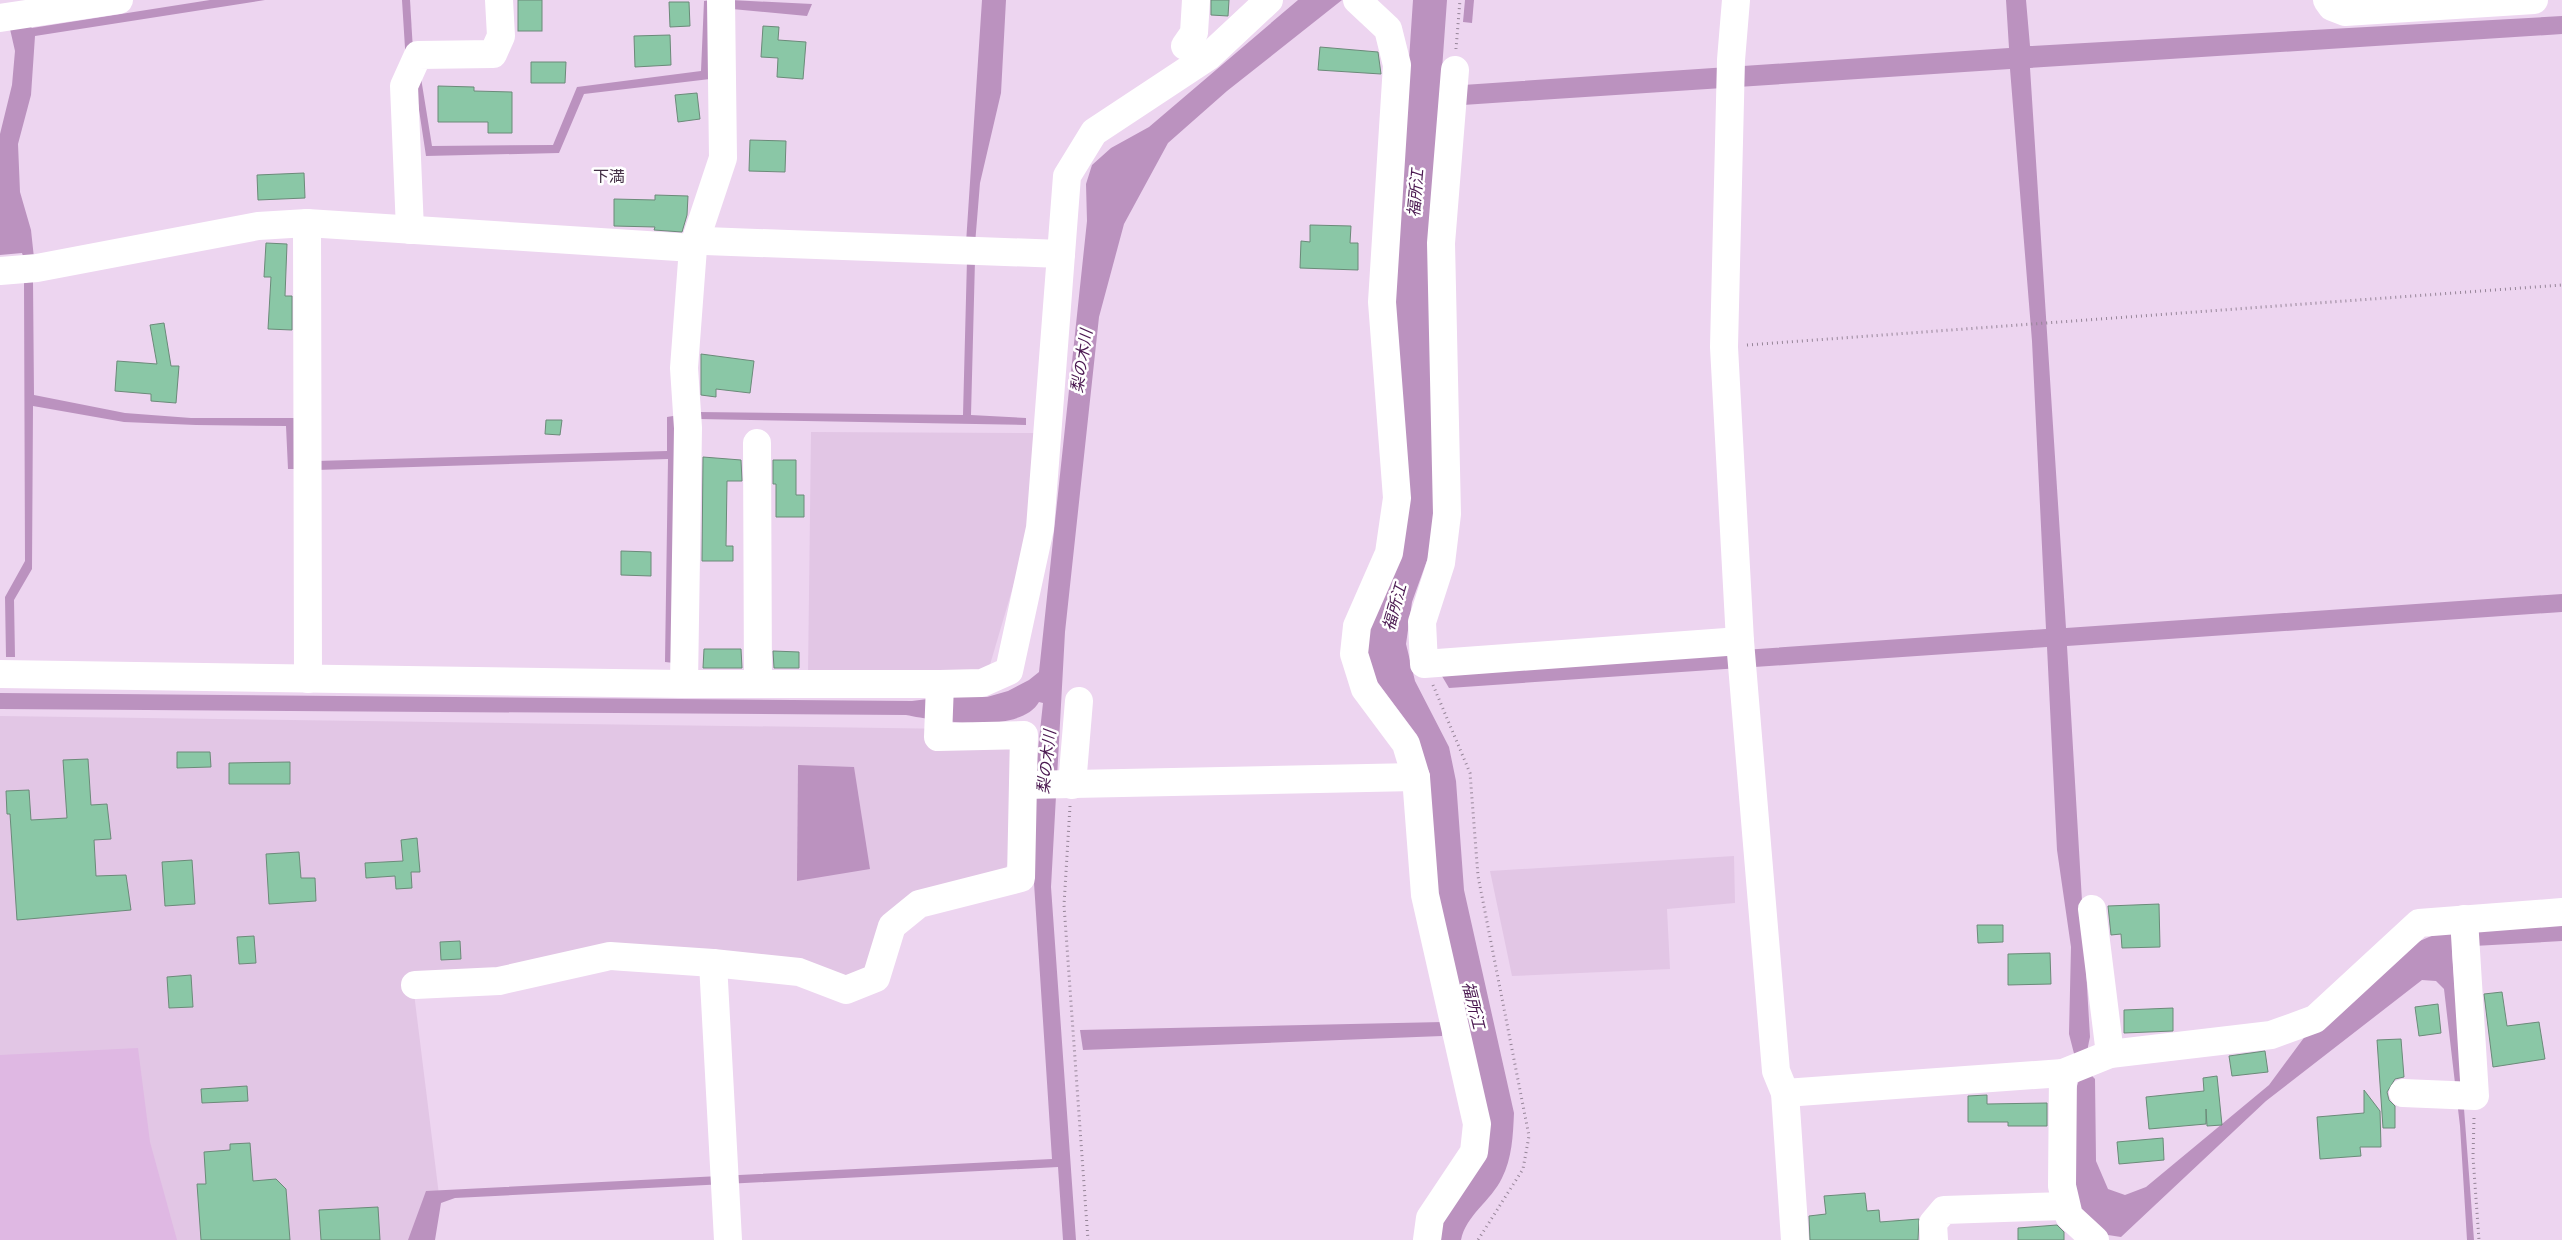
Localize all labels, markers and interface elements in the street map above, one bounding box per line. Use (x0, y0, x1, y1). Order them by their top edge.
water label: 福所江 (1404, 166, 1428, 218)
district label: 下満 (593, 167, 625, 187)
water label: 梨の木川 (1067, 326, 1097, 394)
water label: 福所江 (1379, 580, 1412, 633)
water label: 梨の木川 (1034, 727, 1060, 795)
water label: 福所江 (1458, 980, 1489, 1033)

